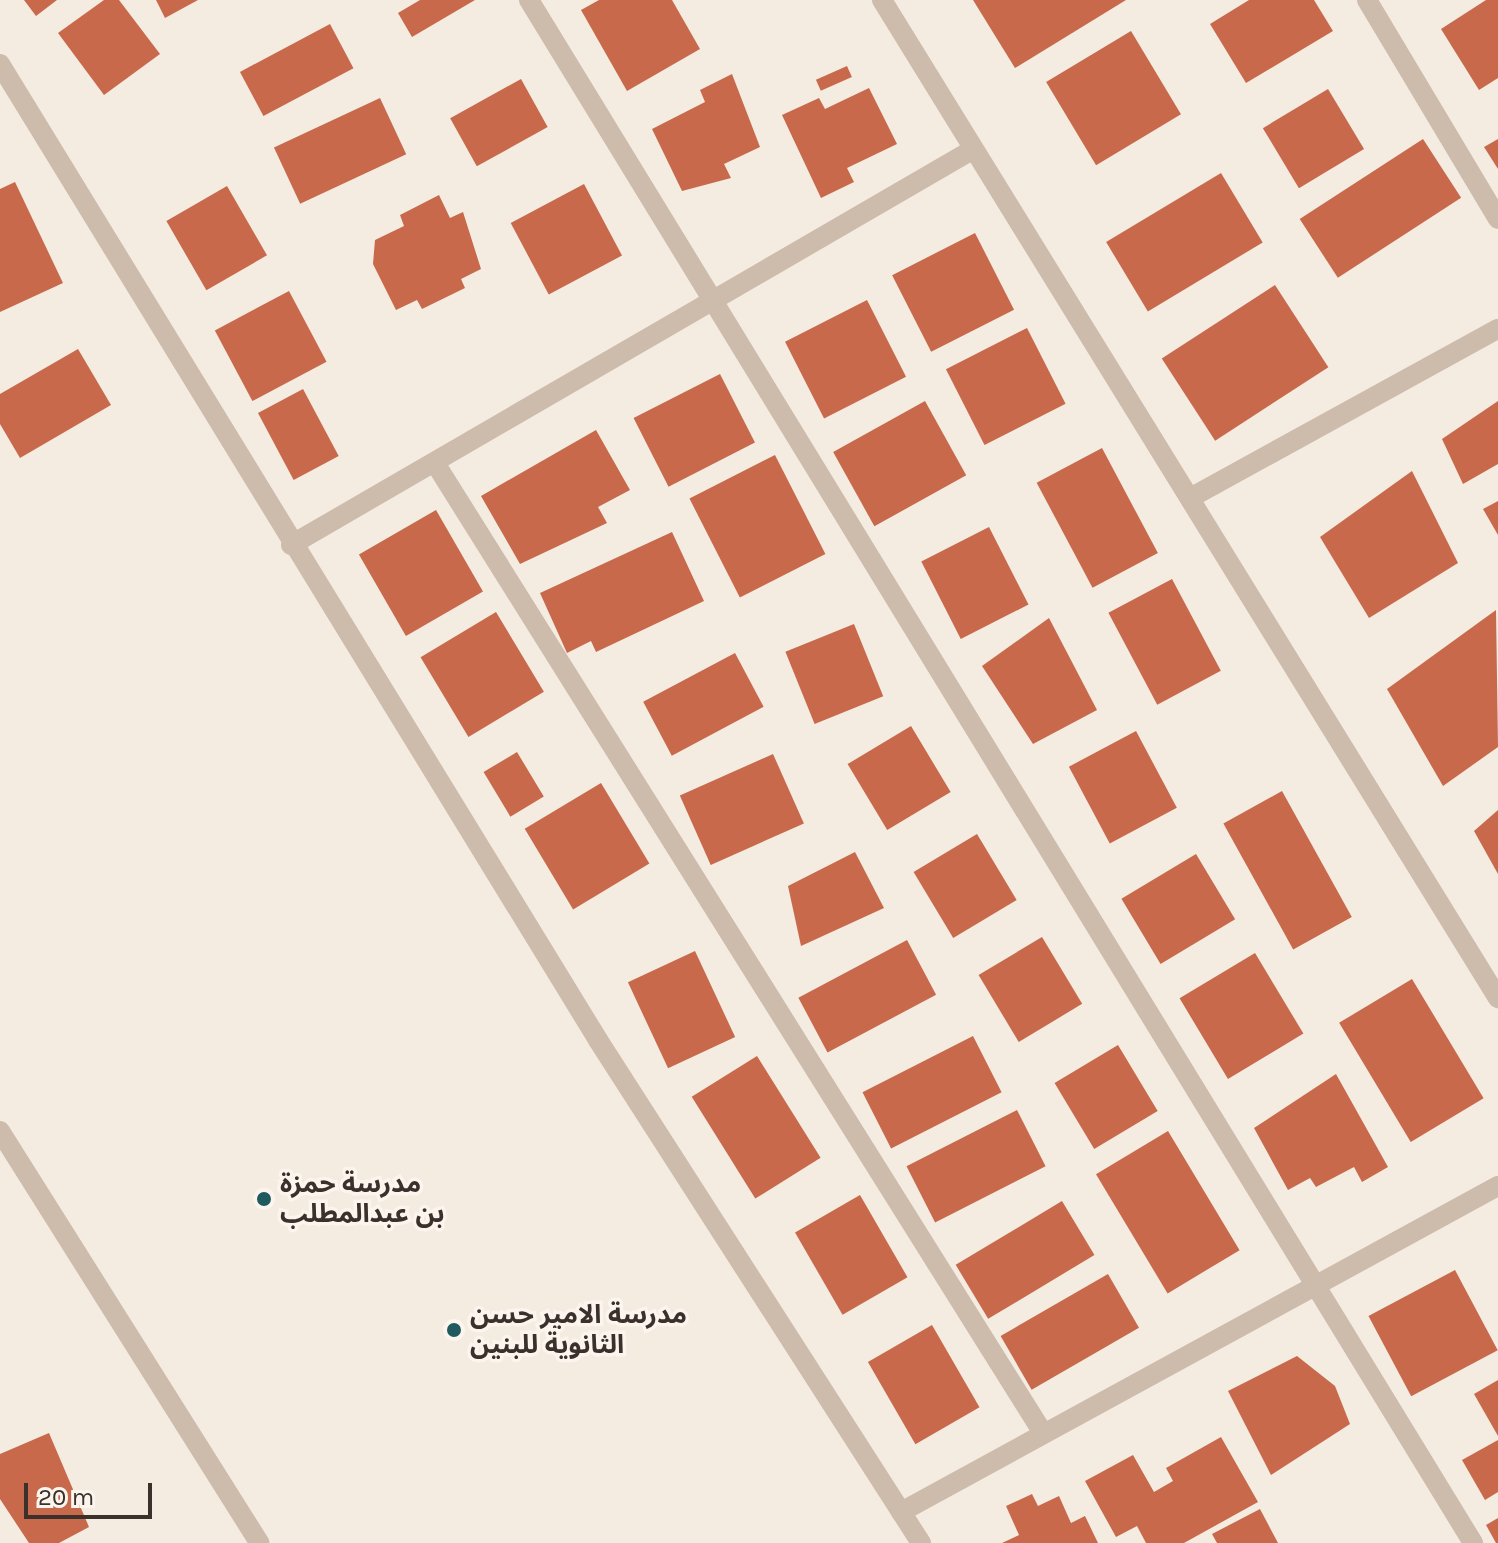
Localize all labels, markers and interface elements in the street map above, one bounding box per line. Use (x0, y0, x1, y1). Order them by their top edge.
place label: مدرسة حمزة بن عبدالمطلب (280, 1168, 445, 1230)
marker: مدرسة حمزة بن عبدالمطلب (255, 1190, 273, 1208)
place label: مدرسة الامير حسن الثانوية للبنين (470, 1299, 687, 1360)
marker: مدرسة الامير حسن الثانوية للبنين (445, 1321, 463, 1339)
scale bar (28, 1467, 156, 1517)
text: 20 m (38, 1483, 94, 1511)

